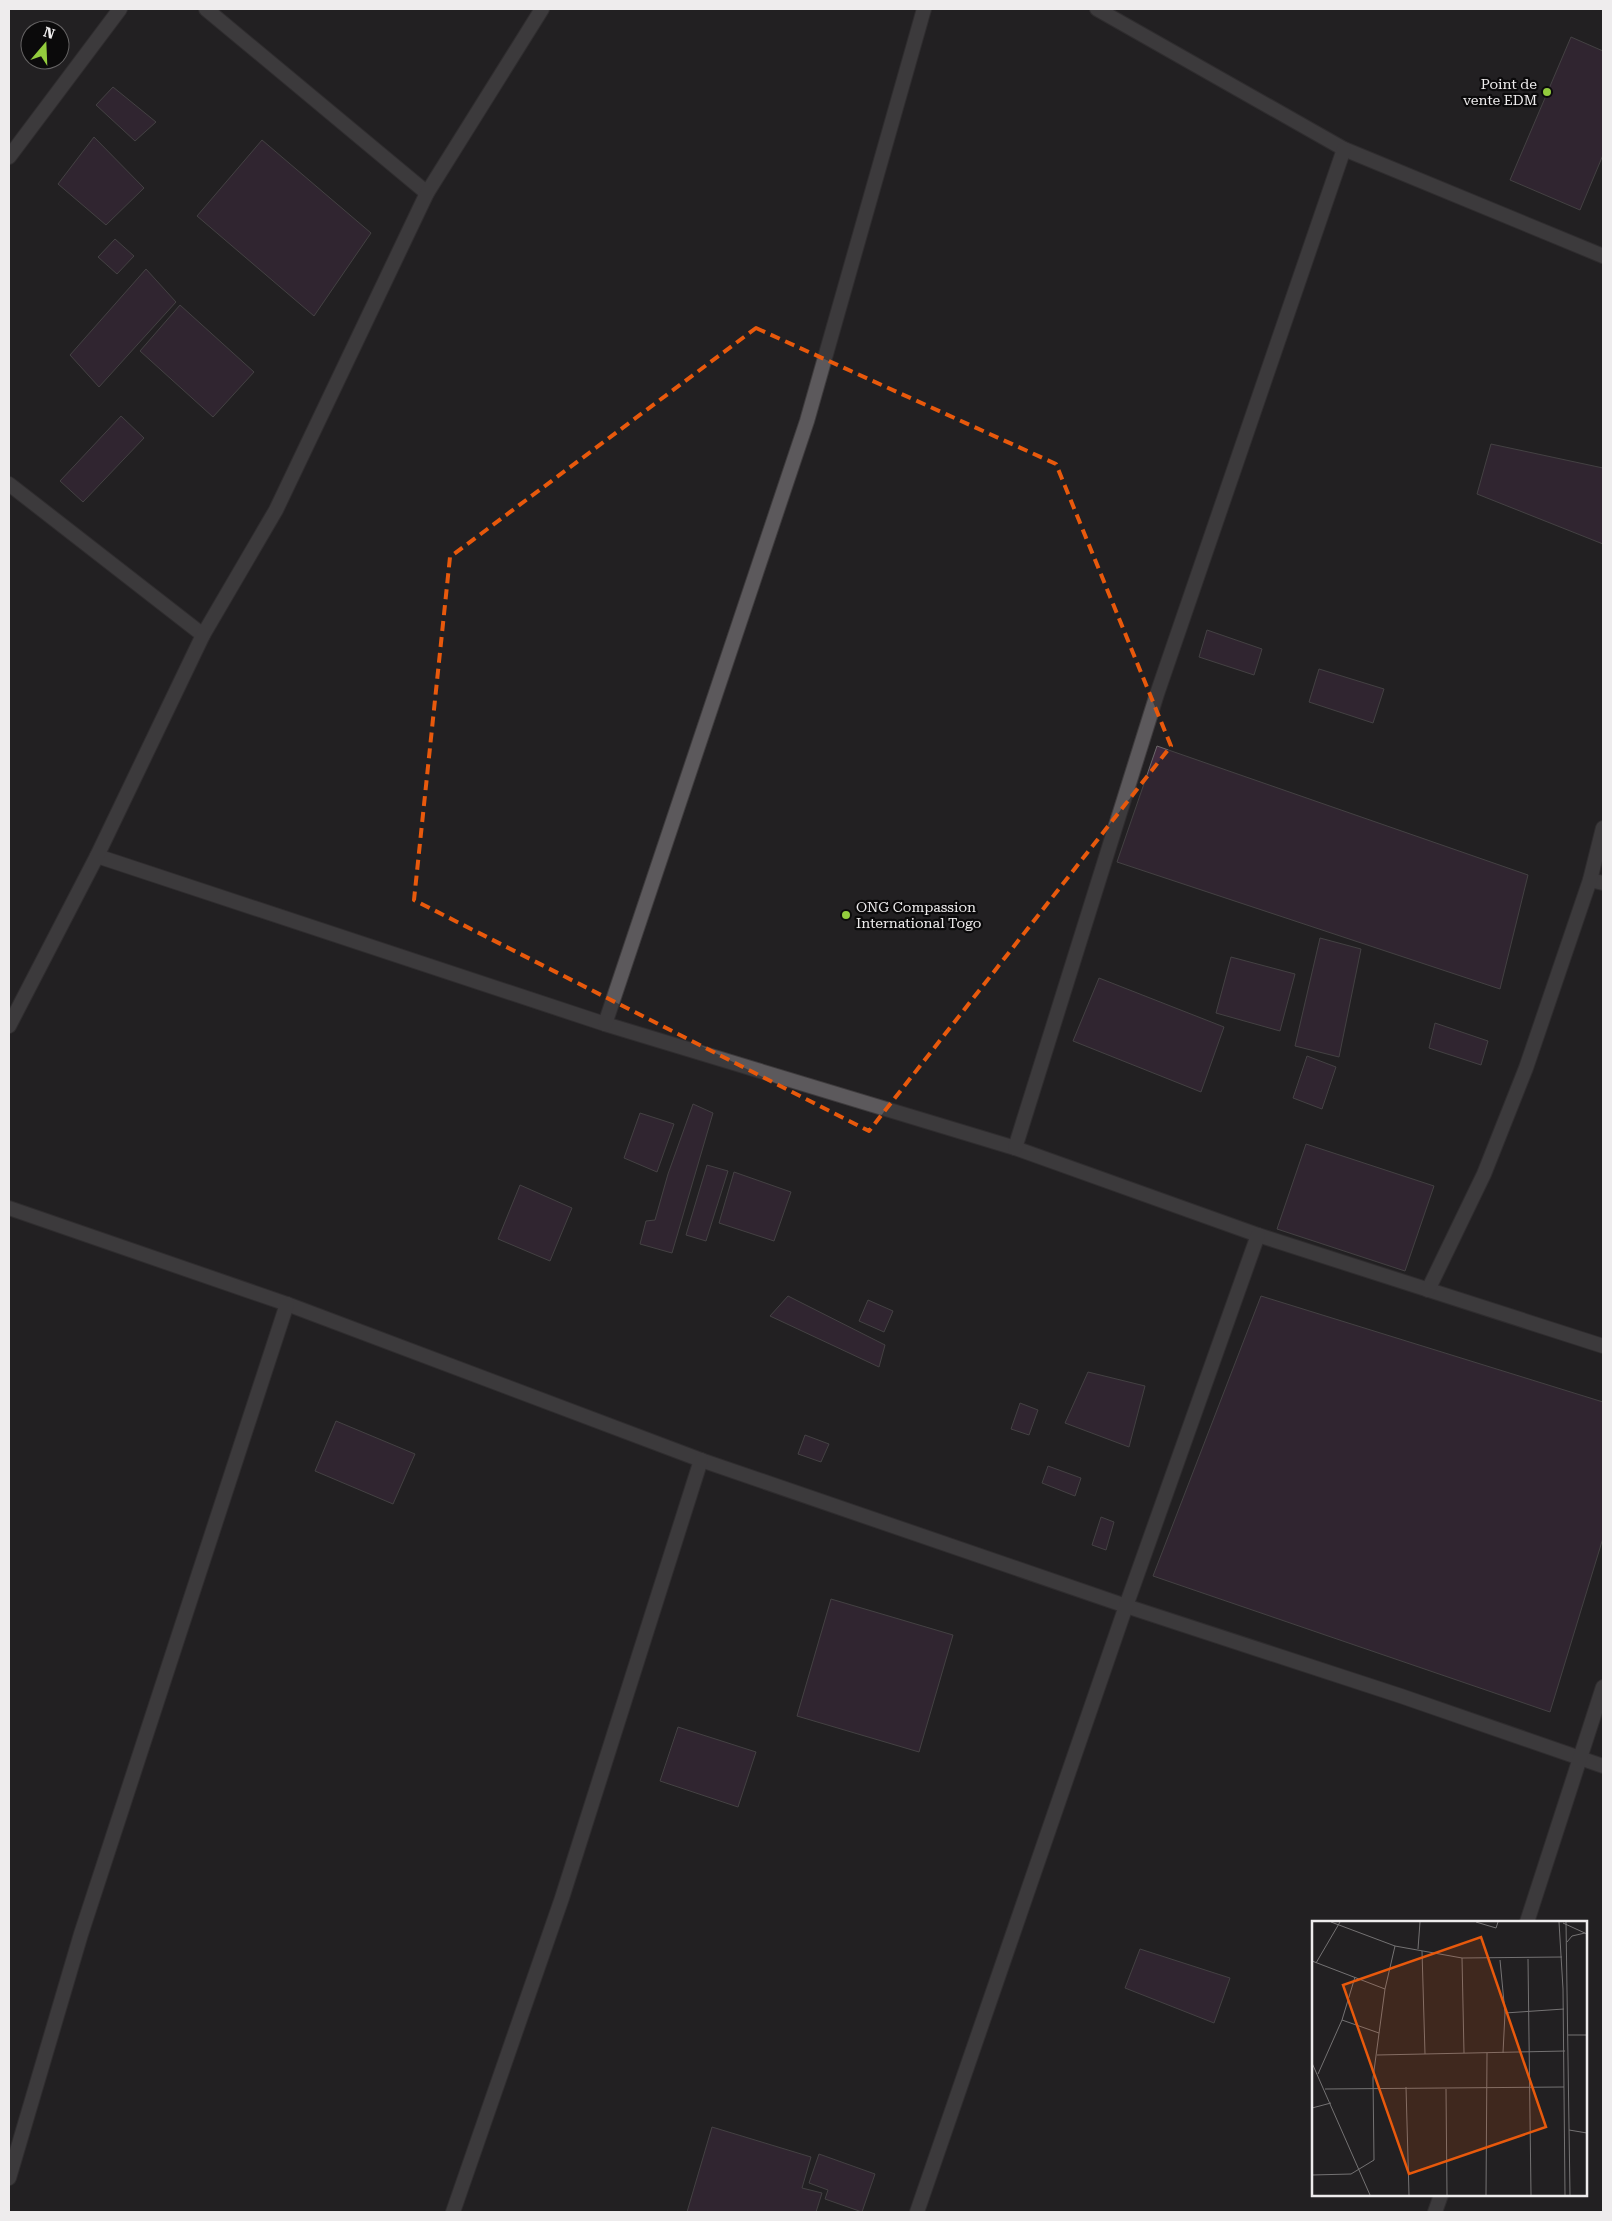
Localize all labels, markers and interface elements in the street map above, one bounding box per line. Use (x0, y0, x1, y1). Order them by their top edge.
north arrow (20, 20, 70, 70)
text: N (42, 23, 57, 42)
place label: Point de vente EDM (1463, 76, 1537, 108)
marker: Point de vente EDM (1541, 86, 1553, 98)
place label: ONG Compassion International Togo (856, 899, 981, 931)
marker: ONG Compassion International Togo (840, 909, 852, 921)
inset map (1312, 1921, 1587, 2196)

